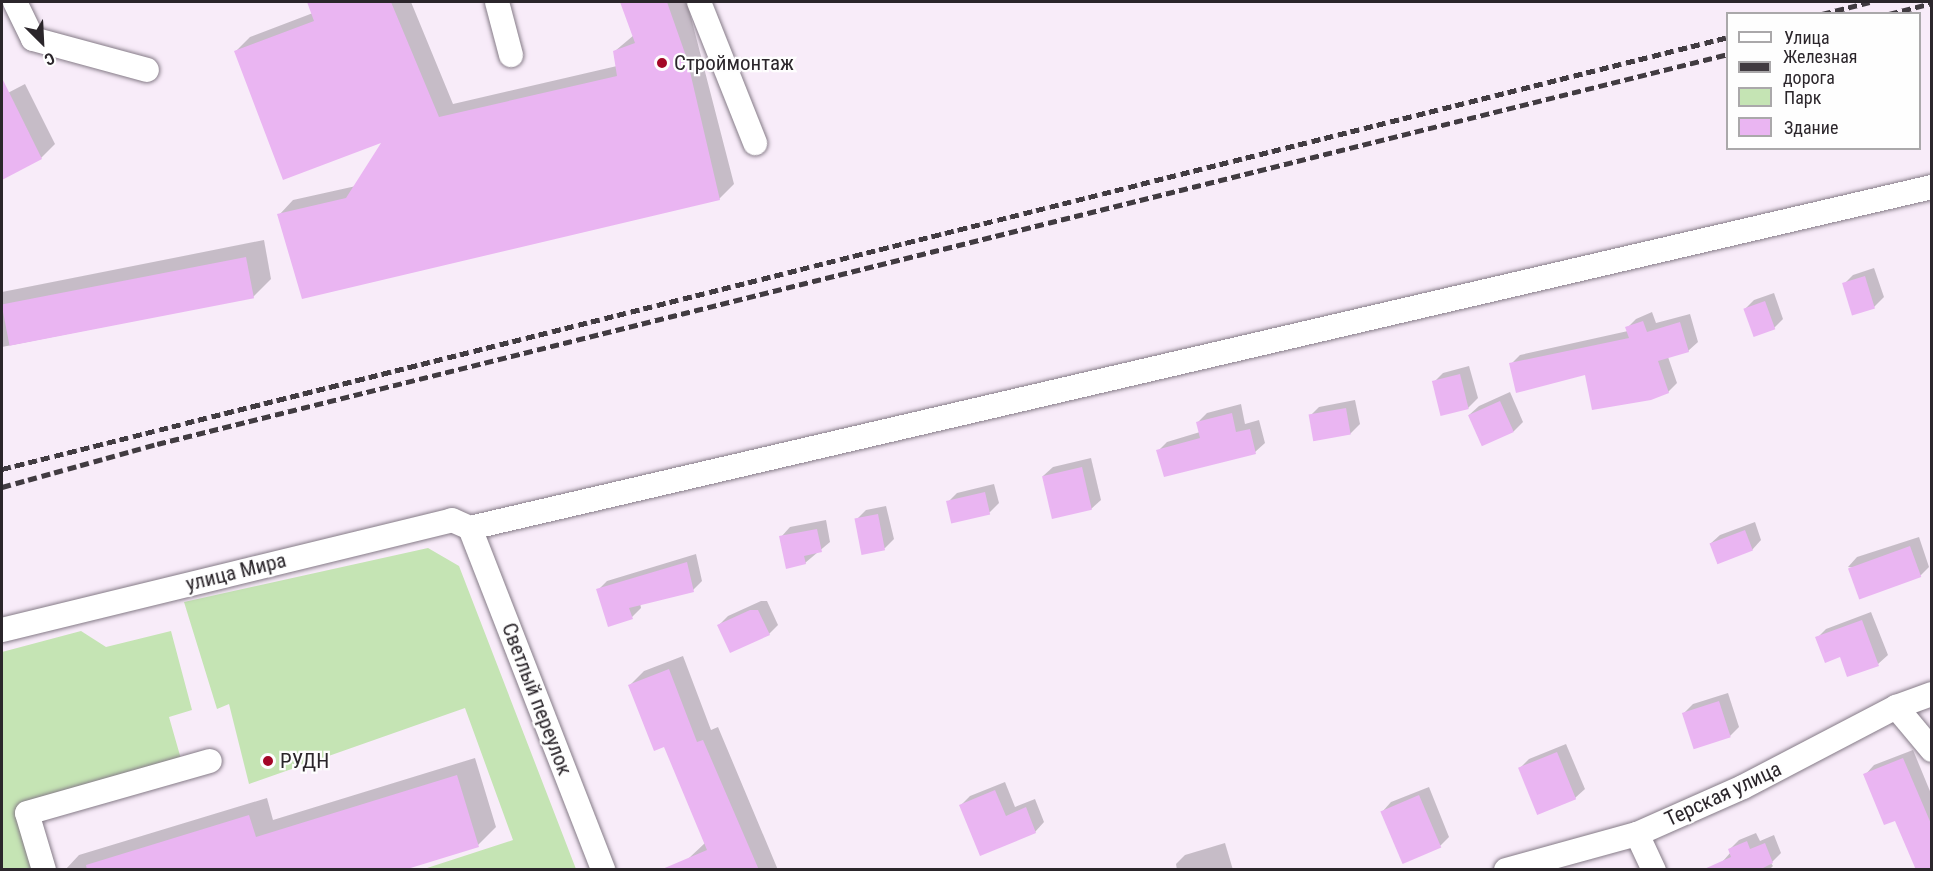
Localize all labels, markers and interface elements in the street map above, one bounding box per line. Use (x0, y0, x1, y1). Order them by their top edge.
north arrow (12, 12, 72, 72)
legend (1726, 12, 1921, 150)
text: Улица (1784, 27, 1830, 48)
text: Железная дорога (1783, 46, 1858, 88)
text: С (41, 48, 58, 69)
place label: Строймонтаж (674, 50, 794, 76)
marker: Строймонтаж (655, 56, 669, 70)
text: Парк (1784, 87, 1821, 108)
text: Здание (1784, 117, 1838, 138)
street label: улица Мира (183, 547, 289, 597)
street label: Светлый переулок (496, 619, 578, 779)
place label: РУДН (280, 748, 329, 774)
marker: РУДН (261, 754, 275, 768)
street label: Терская улица (1661, 756, 1785, 832)

